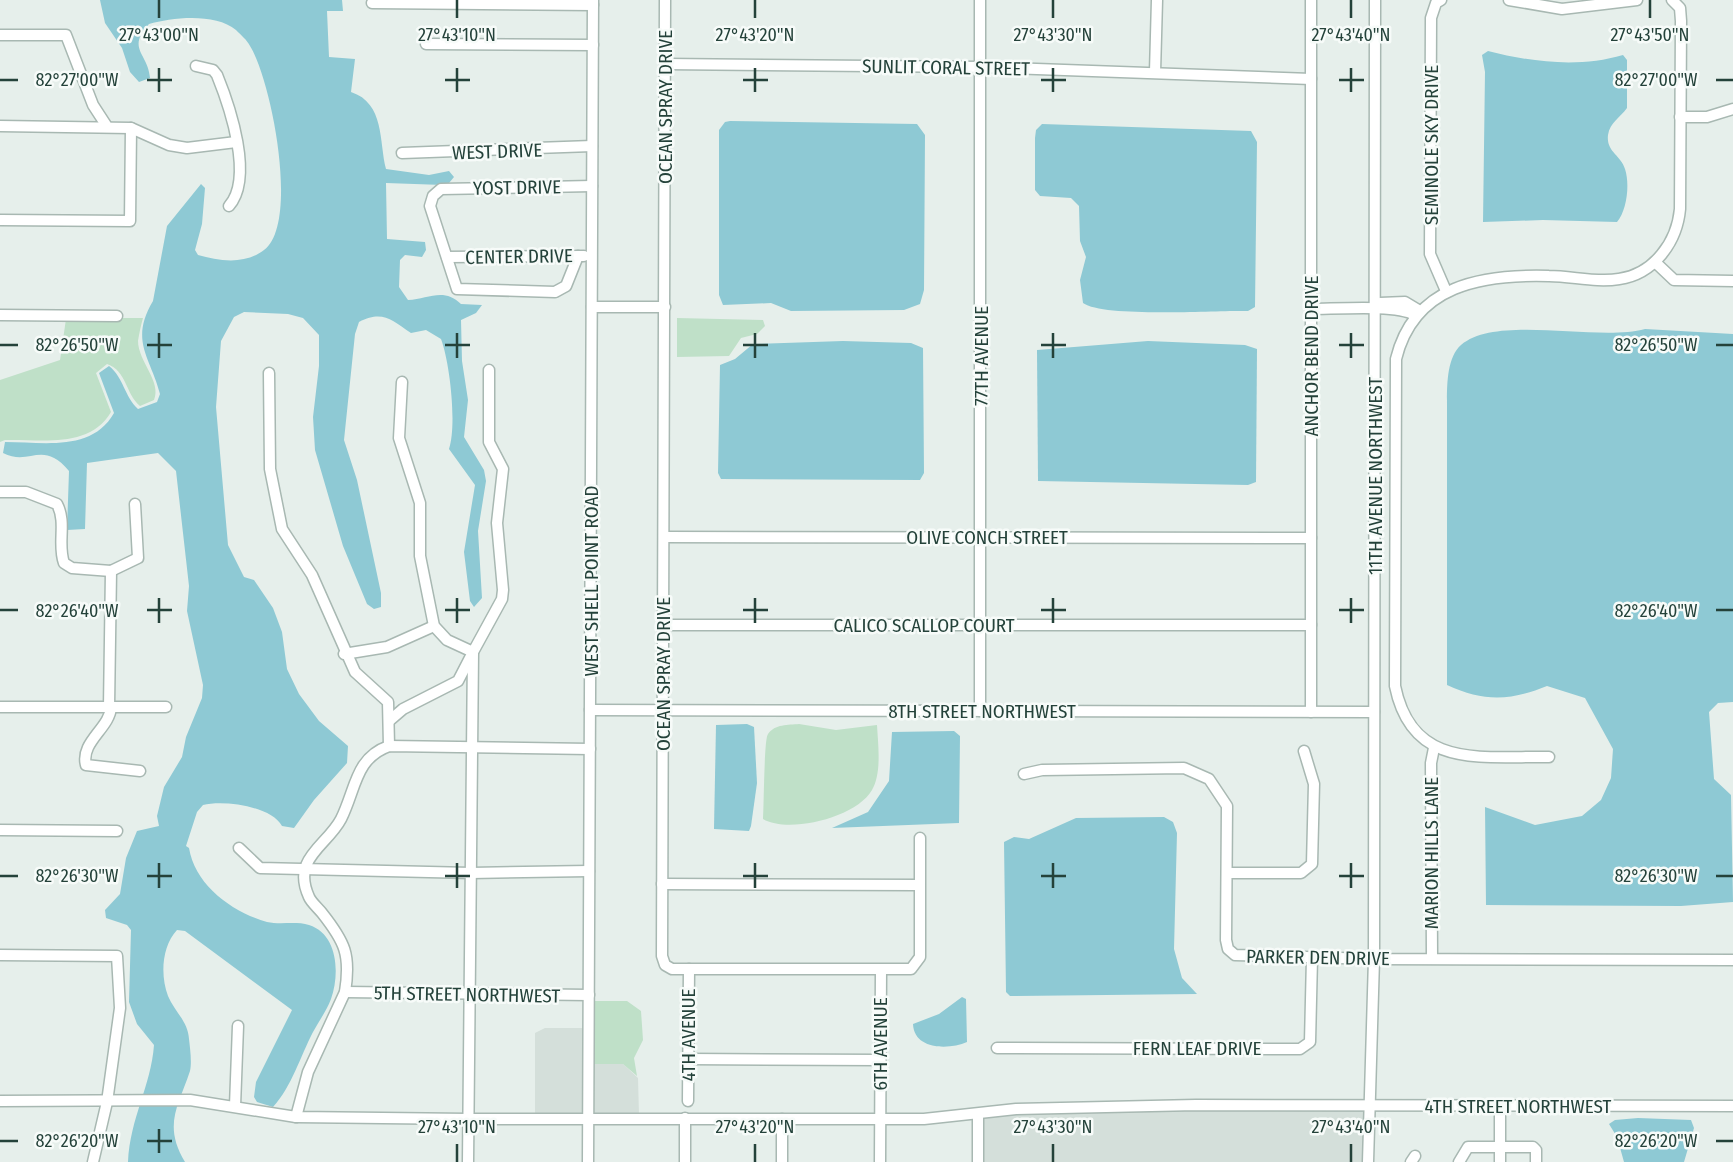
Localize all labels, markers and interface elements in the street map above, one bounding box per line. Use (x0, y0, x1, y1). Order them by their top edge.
text: 27°43'00"N (119, 24, 199, 46)
text: 27°43'10"N (418, 24, 496, 46)
text: 27°43'20"N (716, 24, 794, 46)
text: 27°43'30"N (1014, 24, 1092, 46)
text: 27°43'40"N (1312, 24, 1390, 46)
text: 27°43'50"N (1610, 24, 1690, 46)
street label: OCEAN SPRAY DRIVE (654, 30, 677, 184)
street label: SUNLIT CORAL STREET (862, 55, 1030, 80)
street label: SEMINOLE SKY DRIVE (1420, 65, 1443, 225)
text: 82°27'00"W (36, 69, 119, 91)
text: 82°27'00"W (1615, 69, 1698, 91)
street label: WEST DRIVE (452, 138, 543, 165)
street label: YOST DRIVE (473, 175, 561, 200)
street label: CENTER DRIVE (465, 244, 573, 269)
street label: ANCHOR BEND DRIVE (1300, 276, 1323, 436)
street label: 77TH AVENUE (970, 306, 993, 406)
text: 82°26'50"W (35, 334, 119, 356)
text: 82°26'50"W (1614, 334, 1698, 356)
street label: 11TH AVENUE NORTHWEST (1364, 377, 1387, 575)
street label: WEST SHELL POINT ROAD (580, 486, 603, 676)
street label: OLIVE CONCH STREET (906, 526, 1068, 549)
street label: OCEAN SPRAY DRIVE (652, 597, 675, 751)
text: 82°26'40"W (36, 600, 119, 622)
text: 82°26'40"W (1615, 600, 1698, 622)
street label: CALICO SCALLOP COURT (833, 614, 1015, 637)
street label: 8TH STREET NORTHWEST (888, 700, 1076, 723)
street label: MARION HILLS LANE (1420, 777, 1443, 929)
text: 82°26'30"W (36, 865, 119, 887)
text: 82°26'30"W (1615, 865, 1698, 887)
street label: PARKER DEN DRIVE (1246, 945, 1390, 970)
street label: 5TH STREET NORTHWEST (374, 981, 561, 1008)
street label: 4TH AVENUE (677, 988, 700, 1081)
street label: 6TH AVENUE (869, 997, 892, 1091)
street label: FERN LEAF DRIVE (1133, 1037, 1261, 1060)
street label: 4TH STREET NORTHWEST (1425, 1095, 1612, 1118)
text: 27°43'10"N (418, 1116, 496, 1138)
text: 27°43'20"N (716, 1116, 794, 1138)
text: 27°43'30"N (1014, 1116, 1092, 1138)
text: 27°43'40"N (1312, 1116, 1390, 1138)
text: 82°26'20"W (36, 1130, 119, 1152)
text: 82°26'20"W (1615, 1130, 1698, 1152)

